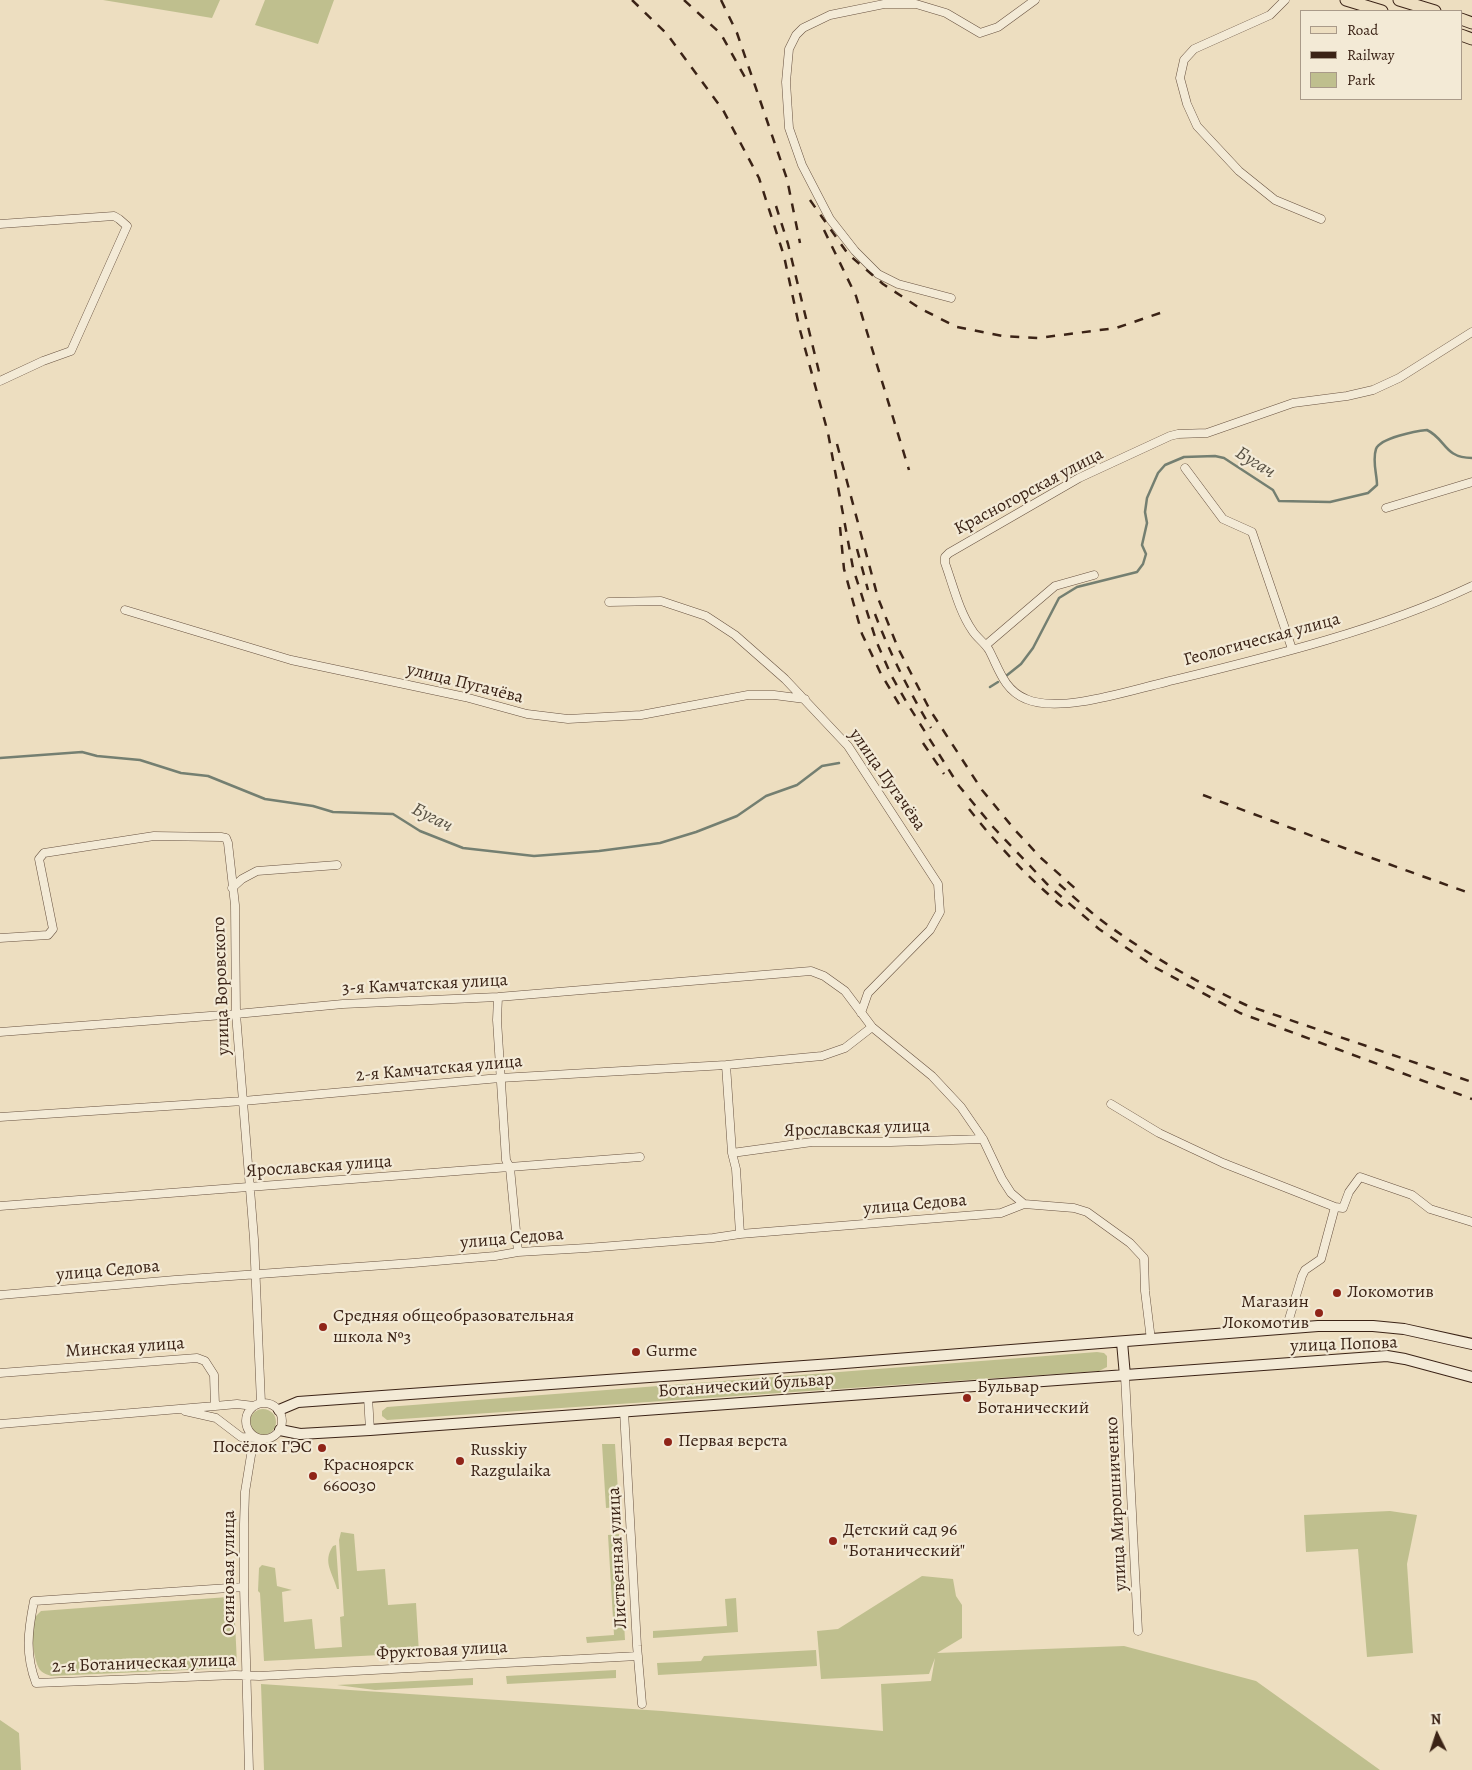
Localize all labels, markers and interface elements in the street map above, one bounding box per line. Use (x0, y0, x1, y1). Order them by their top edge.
legend (1300, 10, 1462, 100)
text: Road (1347, 20, 1378, 40)
text: Railway (1347, 45, 1394, 65)
text: Park (1347, 70, 1375, 90)
water label: Бугач (1231, 442, 1279, 484)
street label: Красногорская улица (951, 444, 1107, 540)
street label: Геологическая улица (1181, 609, 1343, 671)
street label: улица Пугачёва (404, 659, 526, 709)
street label: улица Пугачёва (844, 725, 930, 835)
water label: Бугач (408, 798, 456, 838)
street label: улица Воровского (209, 916, 235, 1056)
street label: 3-я Камчатская улица (342, 970, 508, 1000)
street label: 2-я Камчатская улица (355, 1051, 523, 1087)
street label: Ярославская улица (783, 1116, 931, 1142)
street label: Ярославская улица (245, 1151, 393, 1183)
street label: улица Седова (863, 1190, 967, 1220)
street label: улица Седова (460, 1224, 564, 1254)
street label: улица Седова (56, 1256, 160, 1286)
place label: Локомотив (1347, 1282, 1434, 1304)
marker: Локомотив (1331, 1287, 1343, 1299)
place label: Магазин Локомотив (1222, 1292, 1309, 1335)
place label: Средняя общеобразовательная школа №3 (333, 1306, 574, 1348)
marker: Магазин Локомотив (1313, 1307, 1325, 1319)
marker: Средняя общеобразовательная школа №3 (317, 1321, 329, 1333)
street label: улица Попова (1290, 1332, 1398, 1358)
street label: Минская улица (65, 1333, 185, 1363)
place label: Gurme (646, 1341, 697, 1363)
marker: Gurme (630, 1346, 642, 1358)
street label: Ботанический бульвар (657, 1369, 835, 1403)
place label: Бульвар Ботанический (977, 1377, 1089, 1420)
marker: Бульвар Ботанический (961, 1392, 973, 1404)
street label: улица Мирошниченко (1102, 1416, 1132, 1592)
place label: Первая верста (678, 1431, 788, 1453)
marker: Первая верста (662, 1436, 674, 1448)
place label: Посёлок ГЭС (213, 1437, 312, 1459)
place label: Russkiy Razgulaika (470, 1440, 551, 1482)
marker: Посёлок ГЭС (316, 1442, 328, 1454)
place label: Красноярск 660030 (323, 1455, 414, 1498)
marker: Russkiy Razgulaika (454, 1455, 466, 1467)
marker: Красноярск 660030 (307, 1470, 319, 1482)
street label: Лиственная улица (603, 1486, 633, 1630)
street label: Осиновая улица (219, 1510, 241, 1636)
place label: Детский сад 96 "Ботанический" (843, 1520, 965, 1562)
marker: Детский сад 96 "Ботанический" (827, 1535, 839, 1547)
street label: Фруктовая улица (376, 1637, 508, 1665)
street label: 2-я Ботаническая улица (51, 1650, 237, 1678)
north arrow (1412, 1710, 1462, 1760)
text: N (1430, 1710, 1442, 1729)

